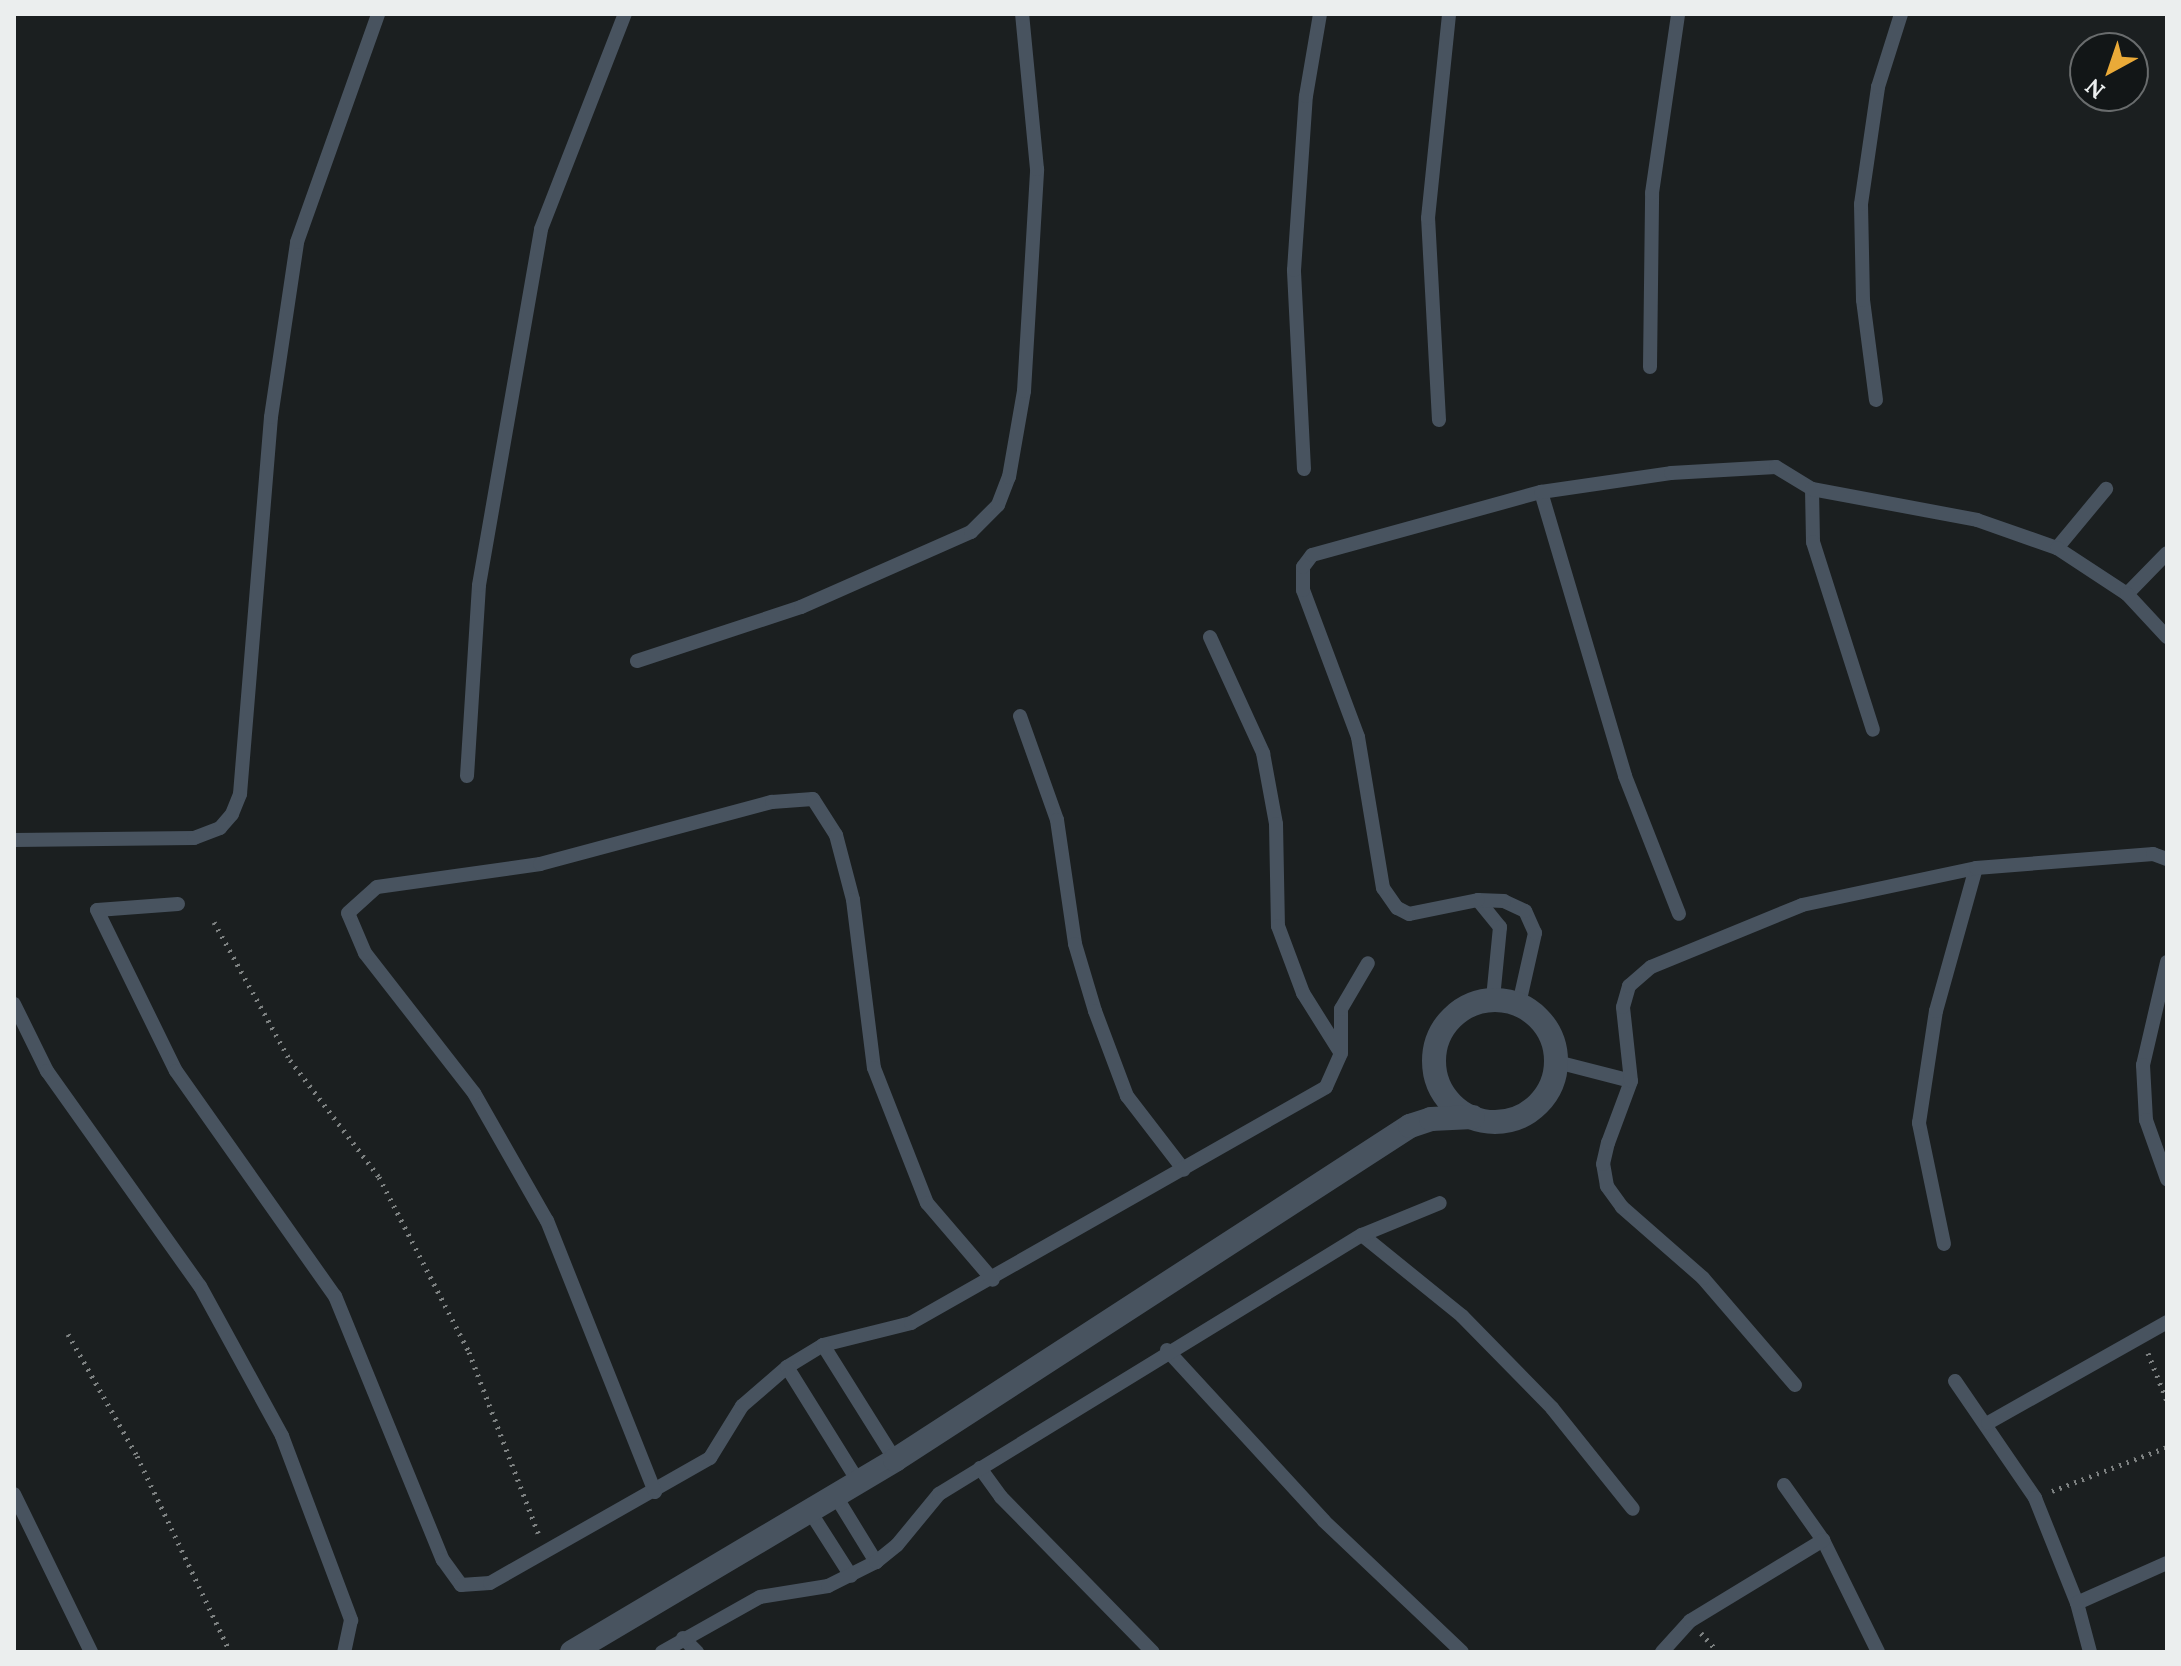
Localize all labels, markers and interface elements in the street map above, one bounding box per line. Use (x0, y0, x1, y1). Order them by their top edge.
north arrow (2069, 32, 2149, 112)
text: N (2079, 73, 2110, 105)

